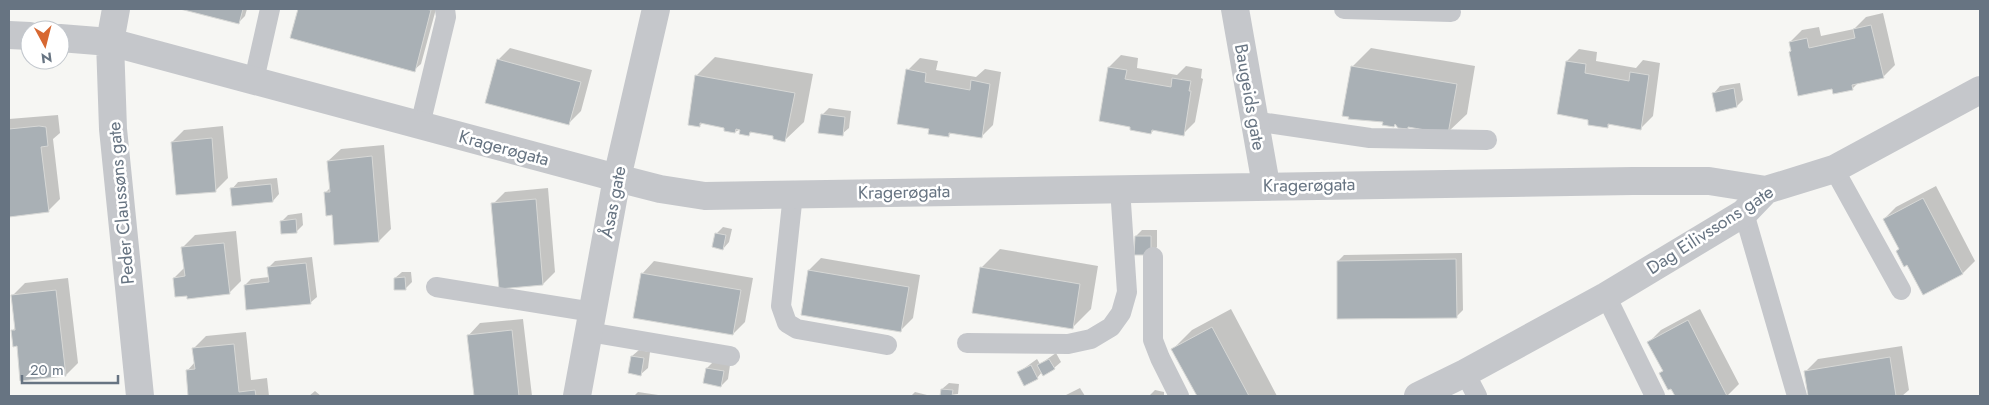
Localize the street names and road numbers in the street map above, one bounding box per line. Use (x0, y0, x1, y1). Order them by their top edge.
street label: Baugeids gate (1228, 42, 1272, 152)
street label: Peder Claussøns gate (101, 121, 141, 285)
street label: Kragerøgata (456, 123, 552, 173)
street label: Åsas gate (593, 164, 633, 240)
street label: Kragerøgata (1263, 171, 1355, 199)
street label: Kragerøgata (858, 178, 950, 206)
street label: Dag Eilivssons gate (1641, 179, 1779, 281)

